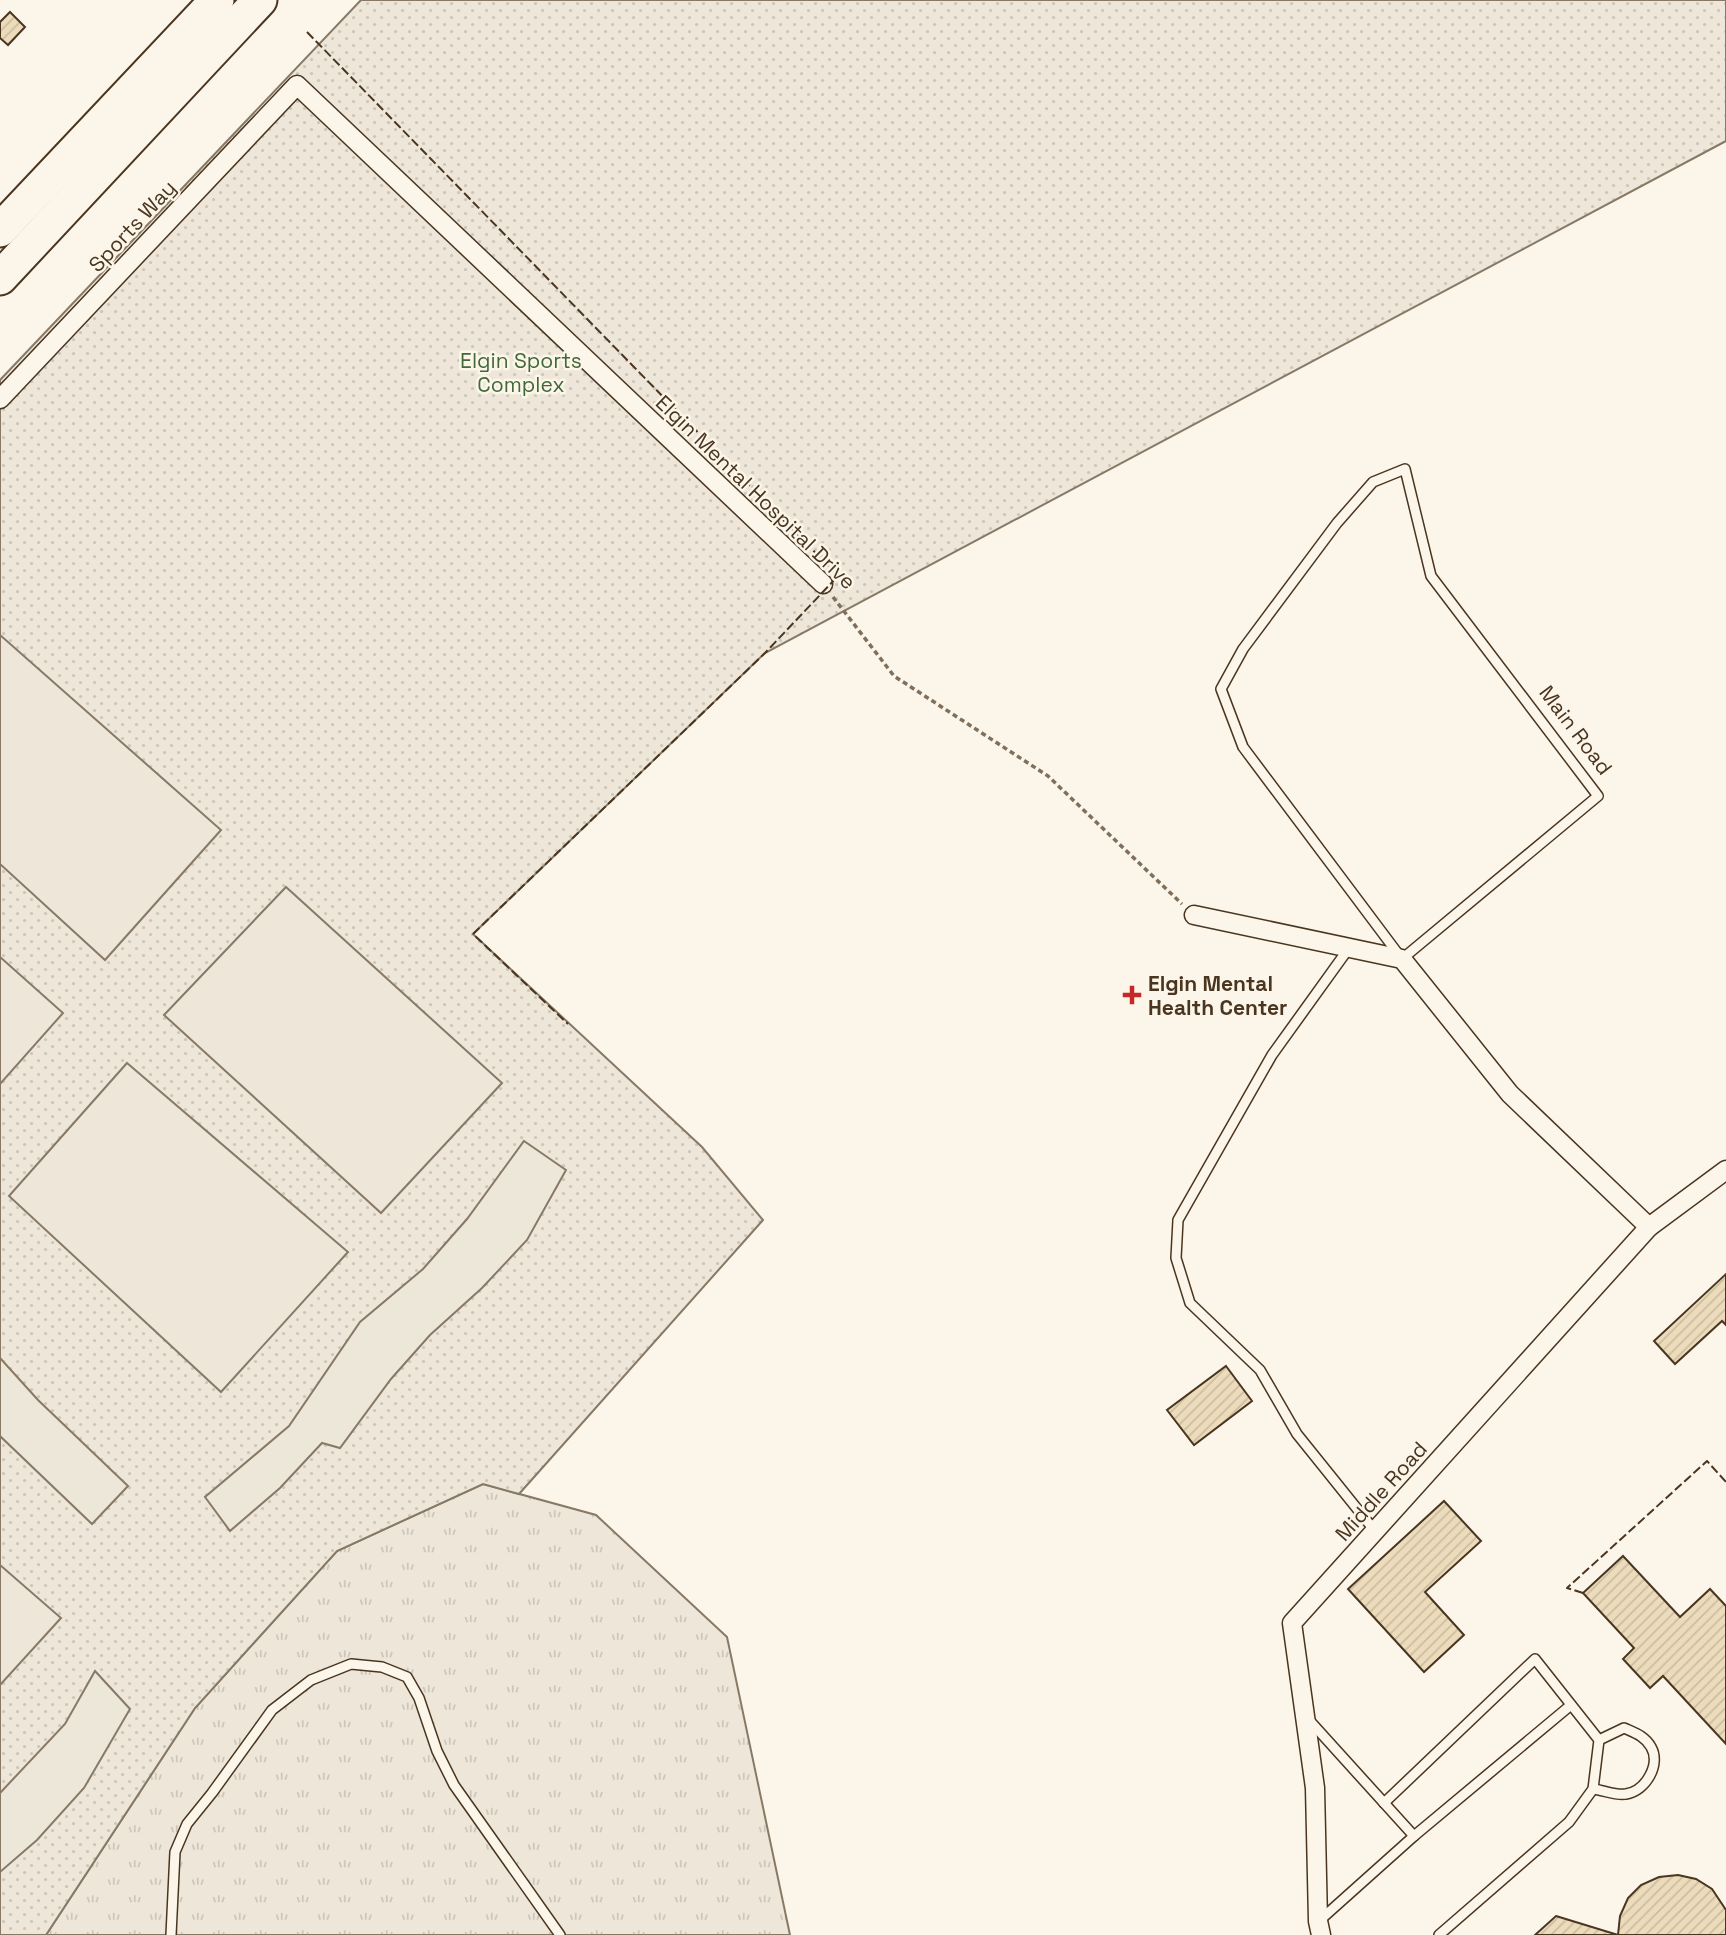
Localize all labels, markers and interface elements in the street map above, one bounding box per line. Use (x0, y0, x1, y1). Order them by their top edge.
street label: Sports Way (83, 174, 181, 278)
park label: Elgin Sports Complex (460, 347, 582, 398)
street label: Elgin Mental Hospital Drive (650, 389, 862, 595)
street label: Main Road (1534, 680, 1618, 780)
place label: Elgin Mental Health Center (1148, 970, 1287, 1021)
marker: Elgin Mental Health Center (1122, 985, 1142, 1005)
street label: Middle Road (1329, 1436, 1433, 1546)

